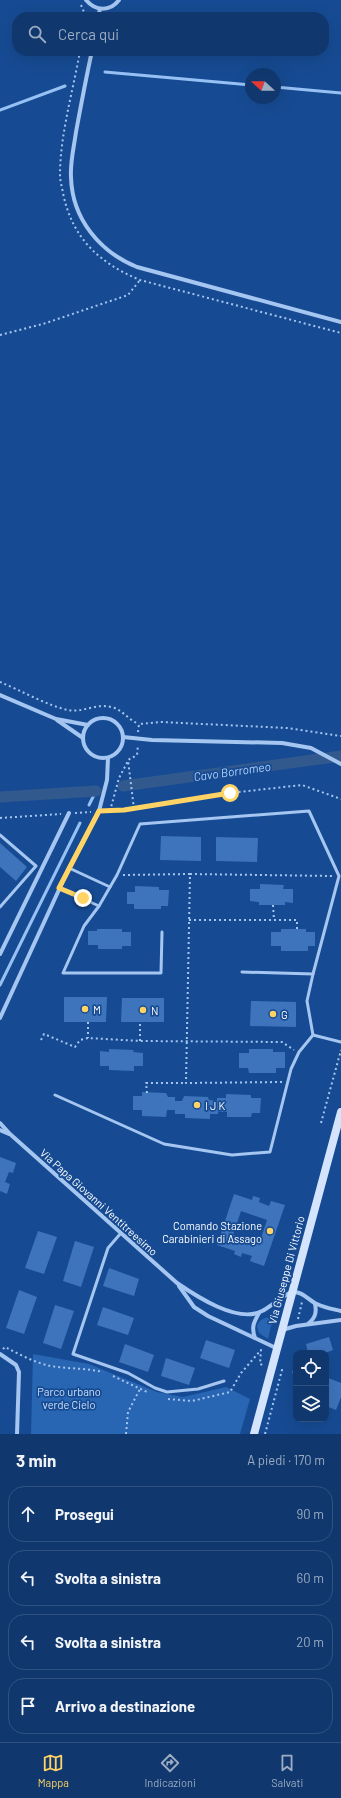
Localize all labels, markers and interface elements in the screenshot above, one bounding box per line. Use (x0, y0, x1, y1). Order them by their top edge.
search box (12, 12, 329, 56)
icon: search (26, 23, 48, 45)
text: Cerca qui (58, 25, 119, 43)
north arrow (245, 68, 281, 104)
water label: Cavo Borromeo (193, 759, 271, 783)
route start (221, 784, 239, 802)
route end (74, 889, 92, 907)
place label: M (93, 1003, 101, 1016)
marker: M (80, 1004, 90, 1014)
place label: N (151, 1004, 158, 1017)
marker: N (138, 1005, 148, 1015)
place label: G (281, 1008, 288, 1021)
marker: G (268, 1009, 278, 1019)
place label: I J K (205, 1099, 226, 1112)
marker: I J K (192, 1100, 202, 1110)
street label: Via Papa Giovanni Ventitreesimo (38, 1146, 160, 1258)
street label: Via Giuseppe Di Vittorio (265, 1214, 307, 1326)
place label: Comando Stazione Carabinieri di Assago (162, 1219, 262, 1245)
marker: Comando Stazione Carabinieri di Assago (265, 1226, 275, 1236)
map controls (293, 1350, 329, 1422)
button: locate (293, 1350, 329, 1386)
park label: Parco urbano verde Cielo (37, 1385, 101, 1411)
button: layers (293, 1386, 329, 1422)
text: 3 min (16, 1450, 56, 1470)
text: A piedi · 170 m (247, 1452, 325, 1468)
icon: ahead (17, 1503, 39, 1525)
text: Prosegui (55, 1505, 114, 1523)
text: 90 m (297, 1506, 324, 1522)
icon: left (17, 1567, 39, 1589)
text: Svolta a sinistra (55, 1569, 161, 1587)
text: 60 m (297, 1570, 324, 1586)
icon: left (17, 1631, 39, 1653)
text: Svolta a sinistra (55, 1633, 161, 1651)
text: 20 m (296, 1634, 324, 1650)
icon: arrive (17, 1695, 39, 1717)
text: Arrivo a destinazione (55, 1697, 195, 1715)
tab: Mappa (38, 1752, 69, 1789)
tab: Indicazioni (144, 1752, 196, 1789)
tab: Salvati (271, 1752, 303, 1789)

